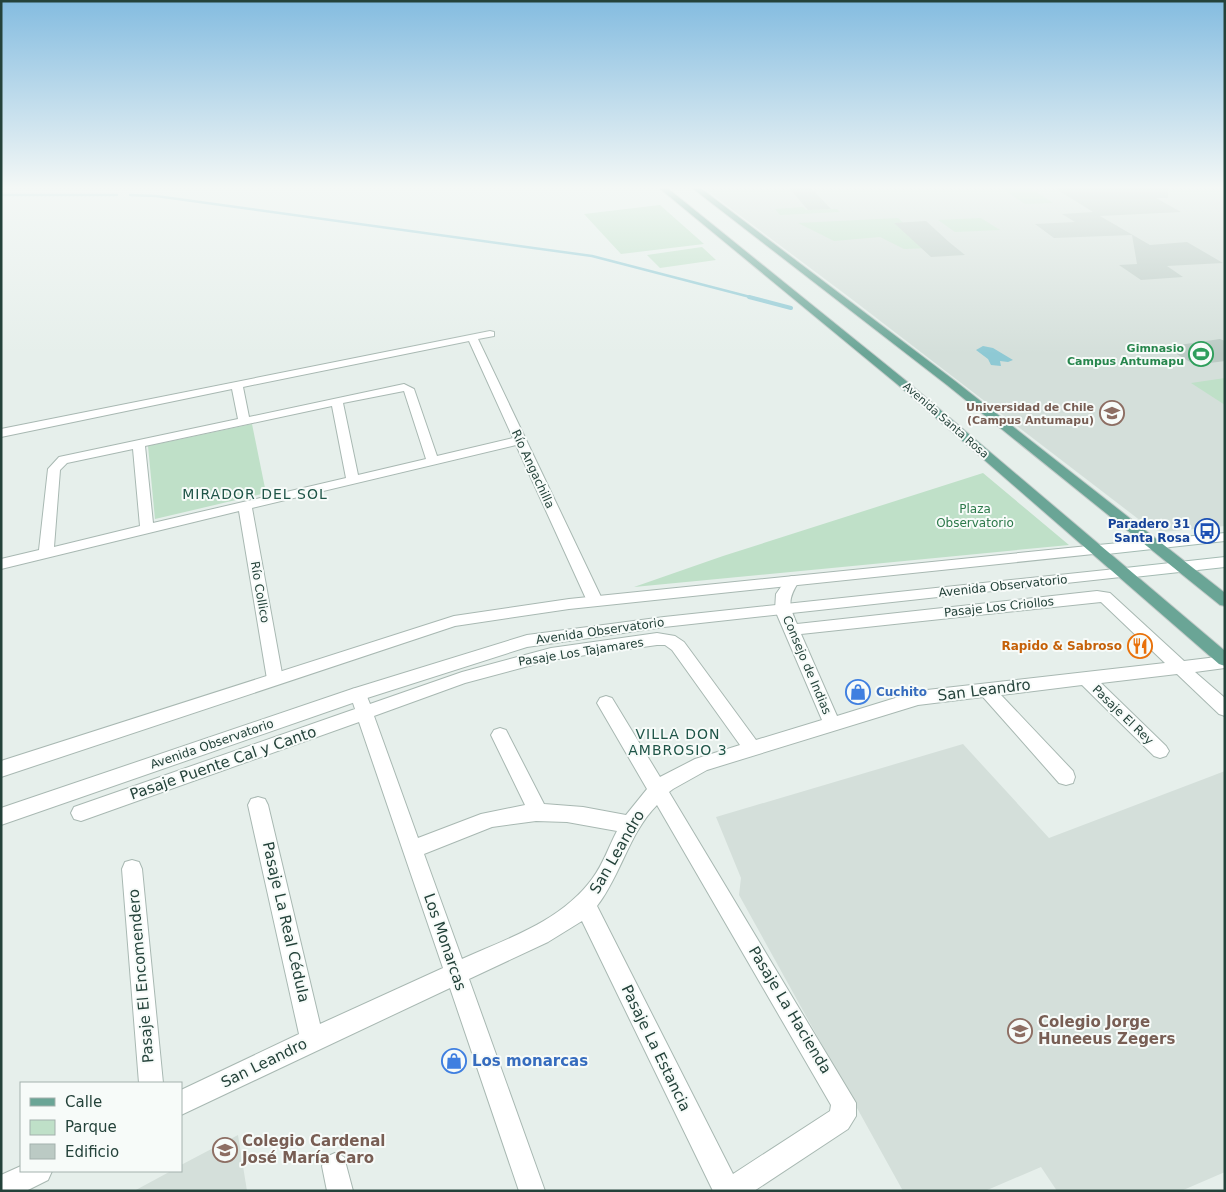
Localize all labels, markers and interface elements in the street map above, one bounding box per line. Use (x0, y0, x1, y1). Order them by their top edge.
sports icon: Gimnasio Campus Antumapu (1188, 341, 1214, 367)
place label: Gimnasio Campus Antumapu (1067, 342, 1184, 368)
street label: Avenida Santa Rosa (900, 380, 991, 461)
school or university icon: Universidad de Chile (Campus Antumapu) (1099, 400, 1125, 426)
place label: Universidad de Chile (Campus Antumapu) (966, 401, 1094, 427)
street label: Río Angachilla (509, 427, 557, 511)
district label: MIRADOR DEL SOL (182, 486, 328, 502)
park label: Plaza Observatorio (936, 502, 1014, 530)
place label: Paradero 31 Santa Rosa (1108, 517, 1190, 545)
bus stop icon: Paradero 31 Santa Rosa (1194, 518, 1220, 544)
street label: Río Collico (248, 560, 272, 624)
street label: Avenida Observatorio (938, 572, 1068, 600)
street label: Pasaje Los Criollos (943, 594, 1055, 620)
street label: Consejo de Indias (780, 613, 834, 717)
street label: Avenida Observatorio (535, 615, 665, 647)
restaurant icon: Rapido & Sabroso (1127, 633, 1153, 659)
street label: Pasaje Los Tajamares (517, 635, 645, 669)
place label: Rapido & Sabroso (1001, 639, 1122, 653)
street label: San Leandro (936, 675, 1032, 705)
shop icon: Cuchito (845, 679, 871, 705)
street label: Pasaje El Rey (1090, 682, 1156, 748)
place label: Cuchito (876, 685, 927, 699)
street label: Avenida Observatorio (149, 716, 275, 772)
street label: Pasaje Puente Cal y Canto (127, 723, 319, 803)
district label: VILLA DON AMBROSIO 3 (628, 726, 728, 758)
street label: San Leandro (586, 807, 648, 897)
street label: Pasaje La Real Cédula (259, 840, 313, 1004)
street label: Pasaje El Encomendero (124, 888, 158, 1064)
street label: Los Monarcas (420, 891, 470, 993)
street label: Pasaje La Hacienda (745, 943, 835, 1077)
street label: Pasaje La Estancia (618, 982, 694, 1114)
place label: Colegio Jorge Huneeus Zegers (1038, 1013, 1175, 1048)
school or university icon: Colegio Jorge Huneeus Zegers (1007, 1018, 1033, 1044)
street label: San Leandro (218, 1034, 310, 1092)
shop icon: Los monarcas (441, 1048, 467, 1074)
place label: Los monarcas (472, 1052, 588, 1070)
legend (20, 1082, 182, 1172)
text: Calle (65, 1093, 102, 1111)
text: Parque (65, 1118, 117, 1136)
place label: Colegio Cardenal José María Caro (241, 1132, 385, 1167)
school or university icon: Colegio Cardenal José María Caro (212, 1137, 238, 1163)
text: Edificio (65, 1143, 119, 1161)

